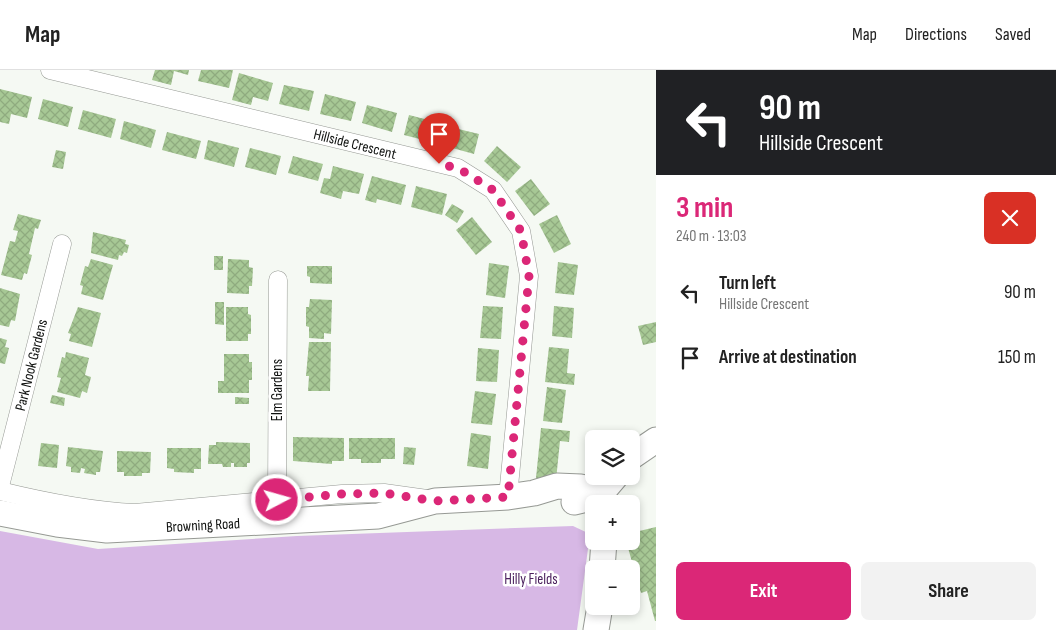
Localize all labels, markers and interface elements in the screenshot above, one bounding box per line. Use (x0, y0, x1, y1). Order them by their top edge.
text: Map (25, 20, 60, 49)
text: Map (852, 24, 877, 45)
text: Directions (905, 24, 967, 45)
text: Saved (995, 24, 1031, 45)
text: 90 m (759, 87, 821, 130)
icon: left (676, 90, 741, 155)
pin (418, 113, 460, 164)
icon: arrive (425, 120, 453, 148)
street label: Hillside Crescent (312, 125, 399, 164)
text: Hillside Crescent (759, 130, 883, 157)
text: 3 min (676, 190, 733, 226)
button: close (984, 192, 1036, 244)
text: 240 m · 13:03 (676, 227, 747, 246)
text: Turn left (719, 272, 776, 295)
icon: left (676, 279, 704, 307)
text: 90 m (1004, 281, 1036, 304)
text: Hillside Crescent (719, 295, 809, 314)
street label: Park Nook Gardens (11, 317, 52, 413)
icon: arrive (676, 344, 704, 372)
text: Arrive at destination (719, 346, 857, 369)
text: 150 m (998, 346, 1036, 369)
street label: Elm Gardens (268, 359, 287, 421)
map controls (585, 430, 640, 615)
button: layers (585, 430, 640, 485)
position arrow (250, 473, 302, 525)
button: + (585, 495, 640, 550)
street label: Browning Road (165, 514, 241, 537)
button: − (585, 560, 640, 615)
button: Exit (676, 562, 851, 620)
button: Share (861, 562, 1036, 620)
park label: Hilly Fields (504, 570, 558, 589)

